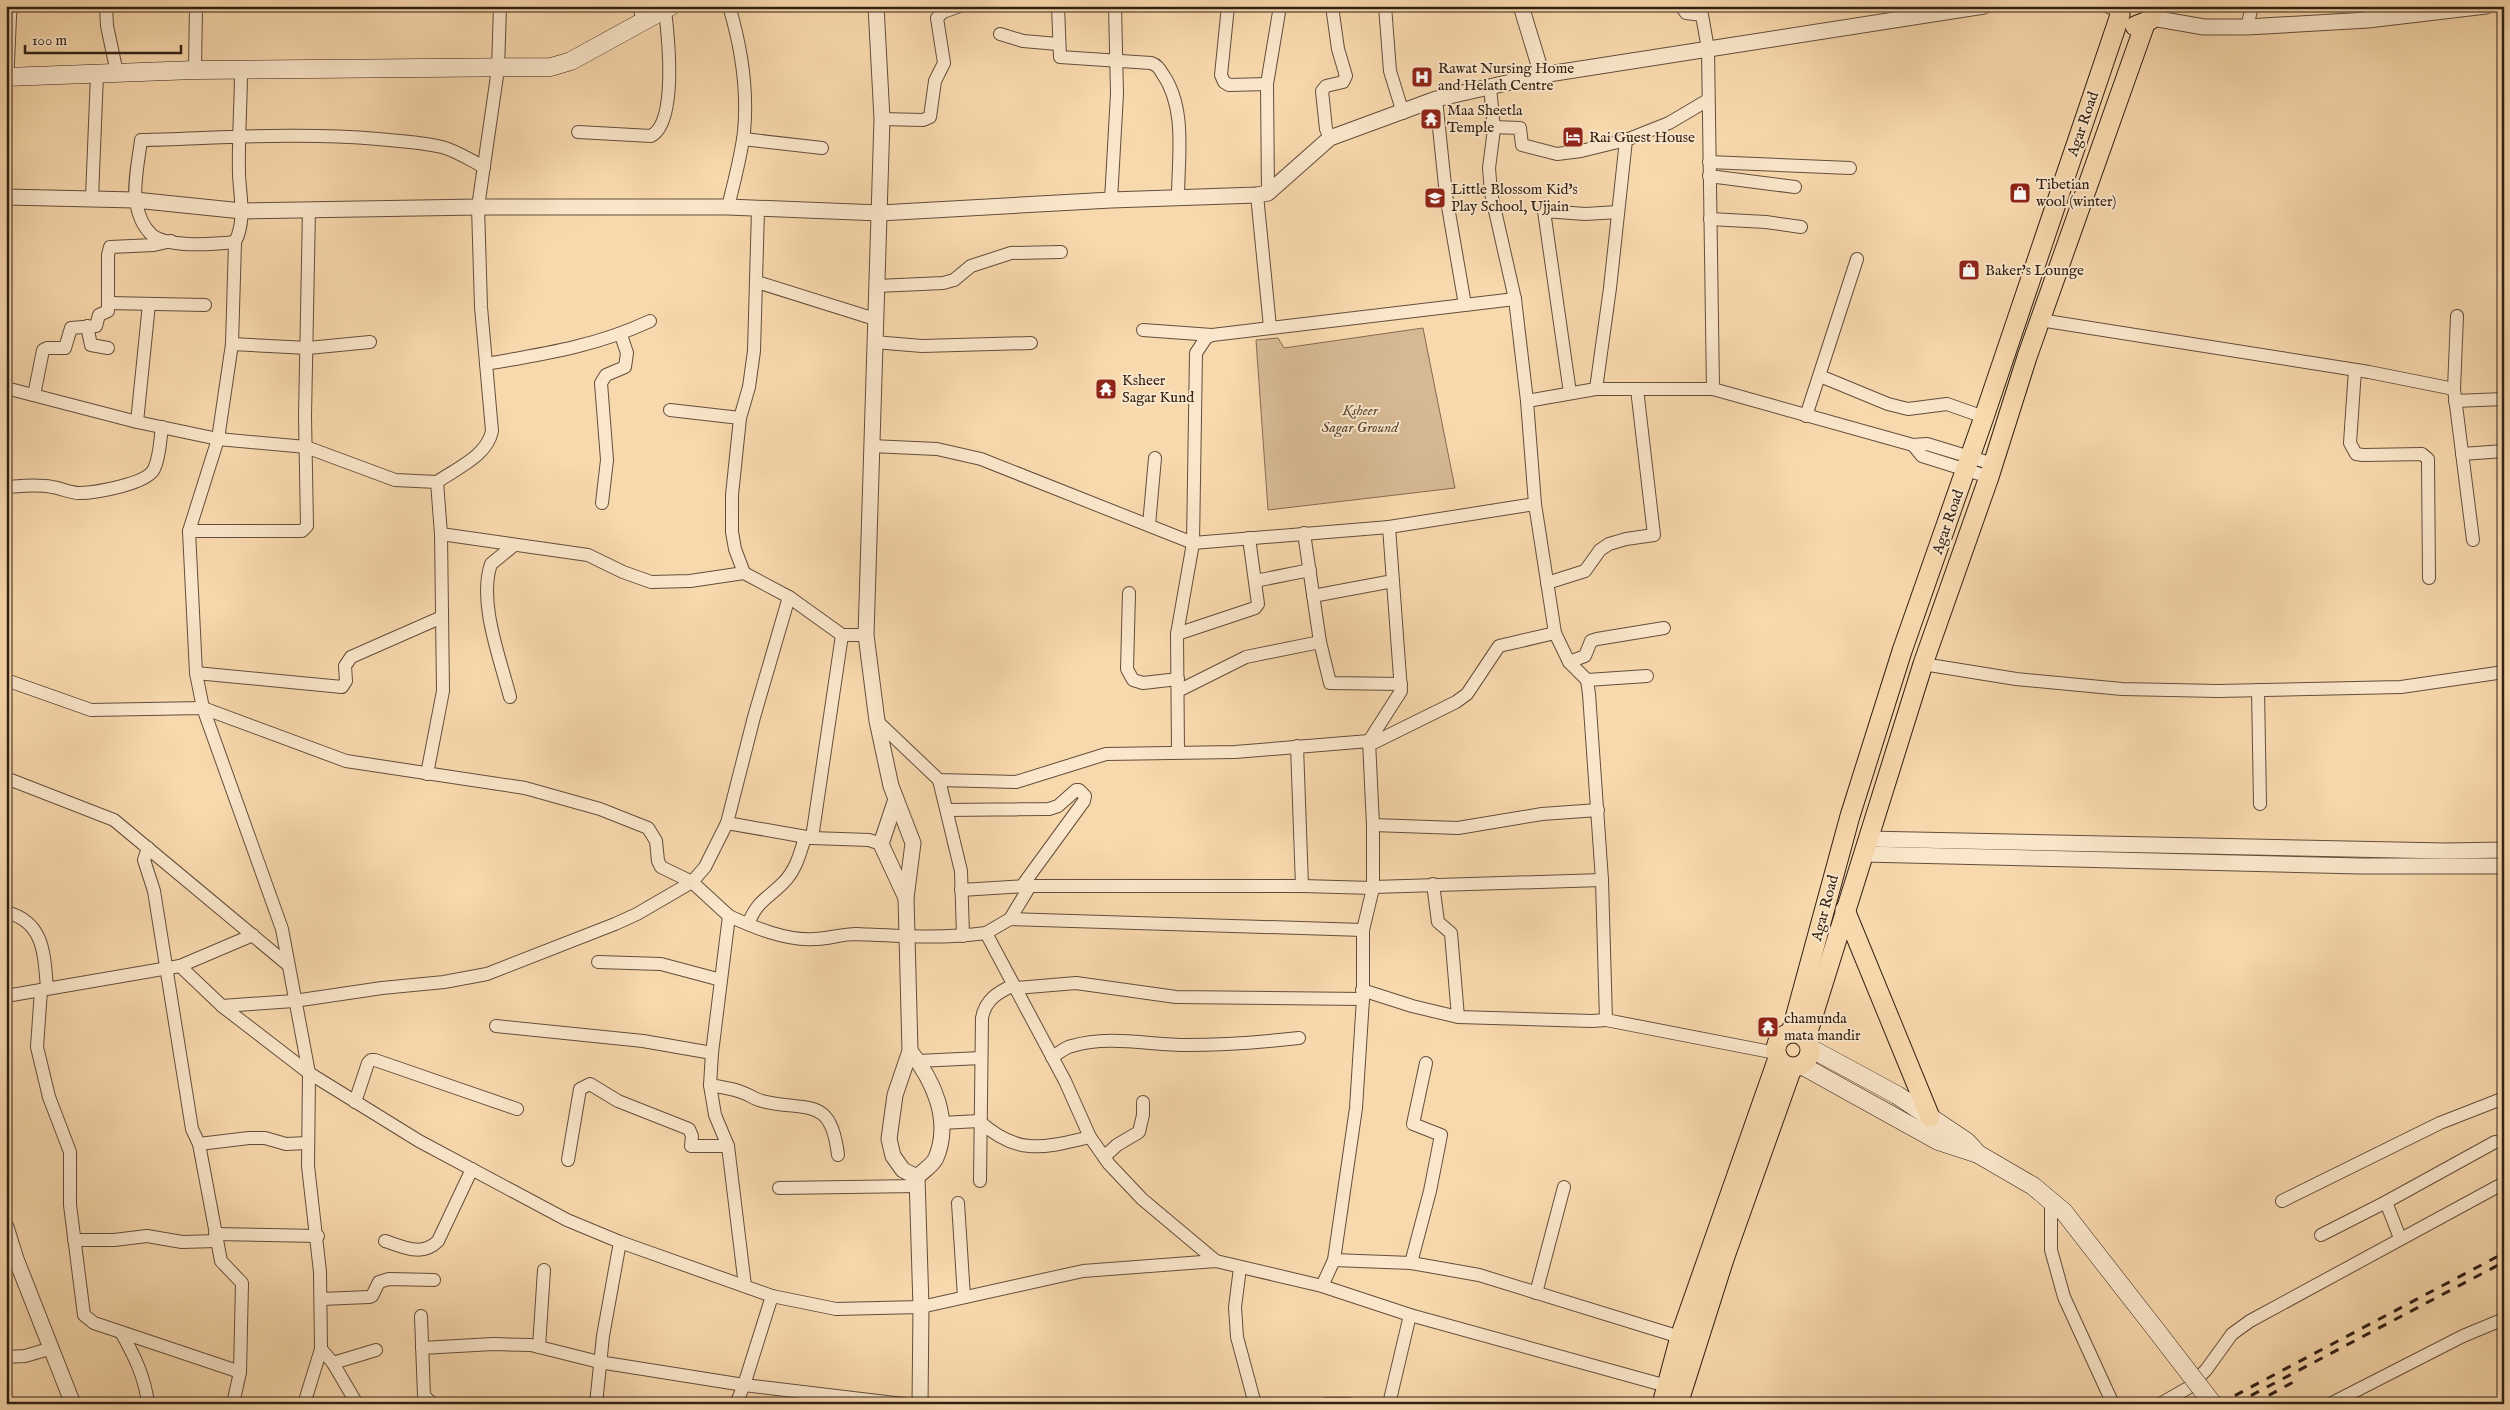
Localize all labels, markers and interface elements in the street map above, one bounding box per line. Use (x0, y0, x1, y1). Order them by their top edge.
scale bar (25, 22, 181, 54)
text: 100 m (32, 31, 68, 50)
place label: Rawat Nursing Home and Helath Centre (1438, 59, 1574, 95)
hospital icon: Rawat Nursing Home and Helath Centre (1410, 65, 1434, 89)
street label: Agar Road (2063, 88, 2103, 160)
place label: Maa Sheetla Temple (1447, 101, 1523, 137)
temple icon: Maa Sheetla Temple (1419, 107, 1443, 131)
hotel icon: Rai Guest House (1561, 125, 1585, 149)
place label: Rai Guest House (1589, 128, 1695, 147)
place label: Tibetian wool (winter) (2036, 175, 2116, 211)
place label: Little Blossom Kid's Play School, Ujjain (1451, 180, 1578, 216)
shop icon: Tibetian wool (winter) (2008, 181, 2032, 205)
school or university icon: Little Blossom Kid's Play School, Ujjain (1423, 186, 1447, 210)
shop icon: Baker's Lounge (1957, 258, 1981, 282)
place label: Baker's Lounge (1985, 261, 2084, 280)
place label: Ksheer Sagar Kund (1122, 371, 1195, 407)
temple icon: Ksheer Sagar Kund (1094, 377, 1118, 401)
park label: Ksheer Sagar Ground (1322, 401, 1399, 438)
street label: Agar Road (1928, 486, 1968, 558)
street label: Agar Road (1807, 872, 1843, 944)
place label: chamunda mata mandir (1784, 1009, 1861, 1045)
temple icon: chamunda mata mandir (1756, 1015, 1780, 1039)

